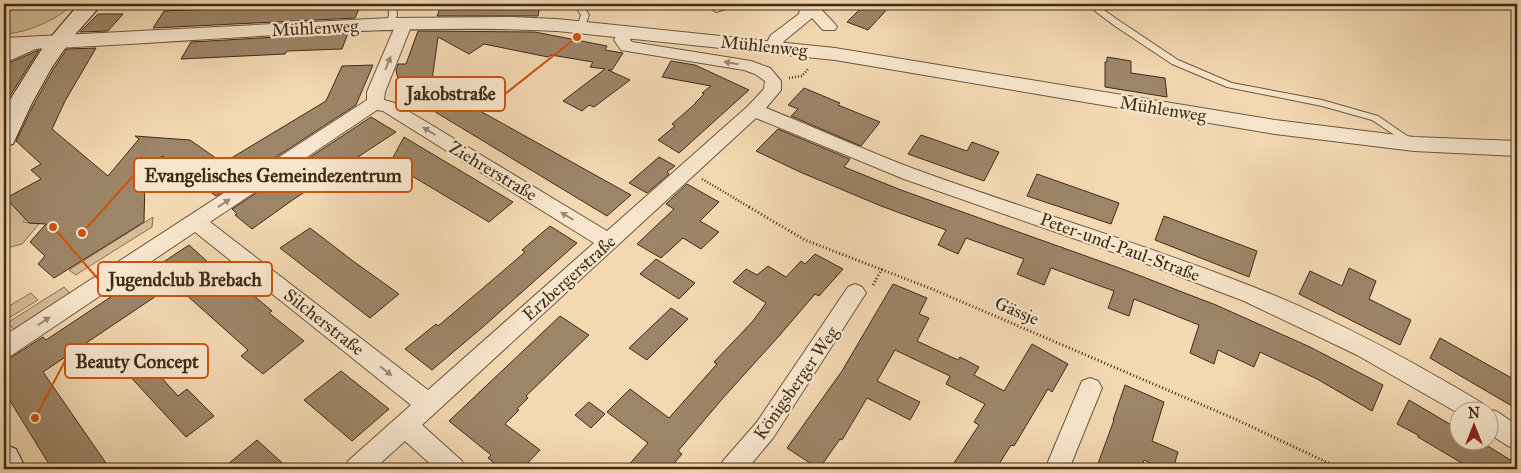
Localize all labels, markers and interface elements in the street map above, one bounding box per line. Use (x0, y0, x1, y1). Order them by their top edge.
street label: Mühlenweg (271, 15, 360, 42)
street label: Mühlenweg (719, 30, 809, 63)
one-way arrow (384, 55, 392, 70)
one-way arrow (722, 58, 738, 66)
callout: Jakobstraße (396, 77, 505, 111)
text: Jakobstraße (403, 82, 496, 106)
street label: Mühlenweg (1118, 91, 1208, 128)
one-way arrow (422, 127, 435, 136)
street label: Ziehrerstraße (445, 136, 541, 206)
callout: Evangelisches Gemeindezentrum (134, 158, 412, 192)
text: Evangelisches Gemeindezentrum (144, 164, 402, 188)
one-way arrow (218, 198, 231, 208)
street label: Peter-und-Paul-Straße (1037, 208, 1203, 286)
one-way arrow (561, 212, 574, 221)
street label: Erzbergerstraße (518, 230, 621, 326)
callout: Jugendclub Brebach (98, 262, 272, 296)
text: Jugendclub Brebach (105, 268, 262, 292)
street label: Silcherstraße (279, 284, 369, 360)
street label: Gässje (992, 292, 1042, 330)
one-way arrow (38, 316, 51, 326)
street label: Königsberger Weg (749, 322, 844, 444)
callout: Beauty Concept (65, 344, 208, 378)
text: Beauty Concept (75, 350, 199, 374)
one-way arrow (379, 366, 392, 377)
north arrow (1448, 400, 1498, 450)
text: N (1468, 405, 1480, 422)

